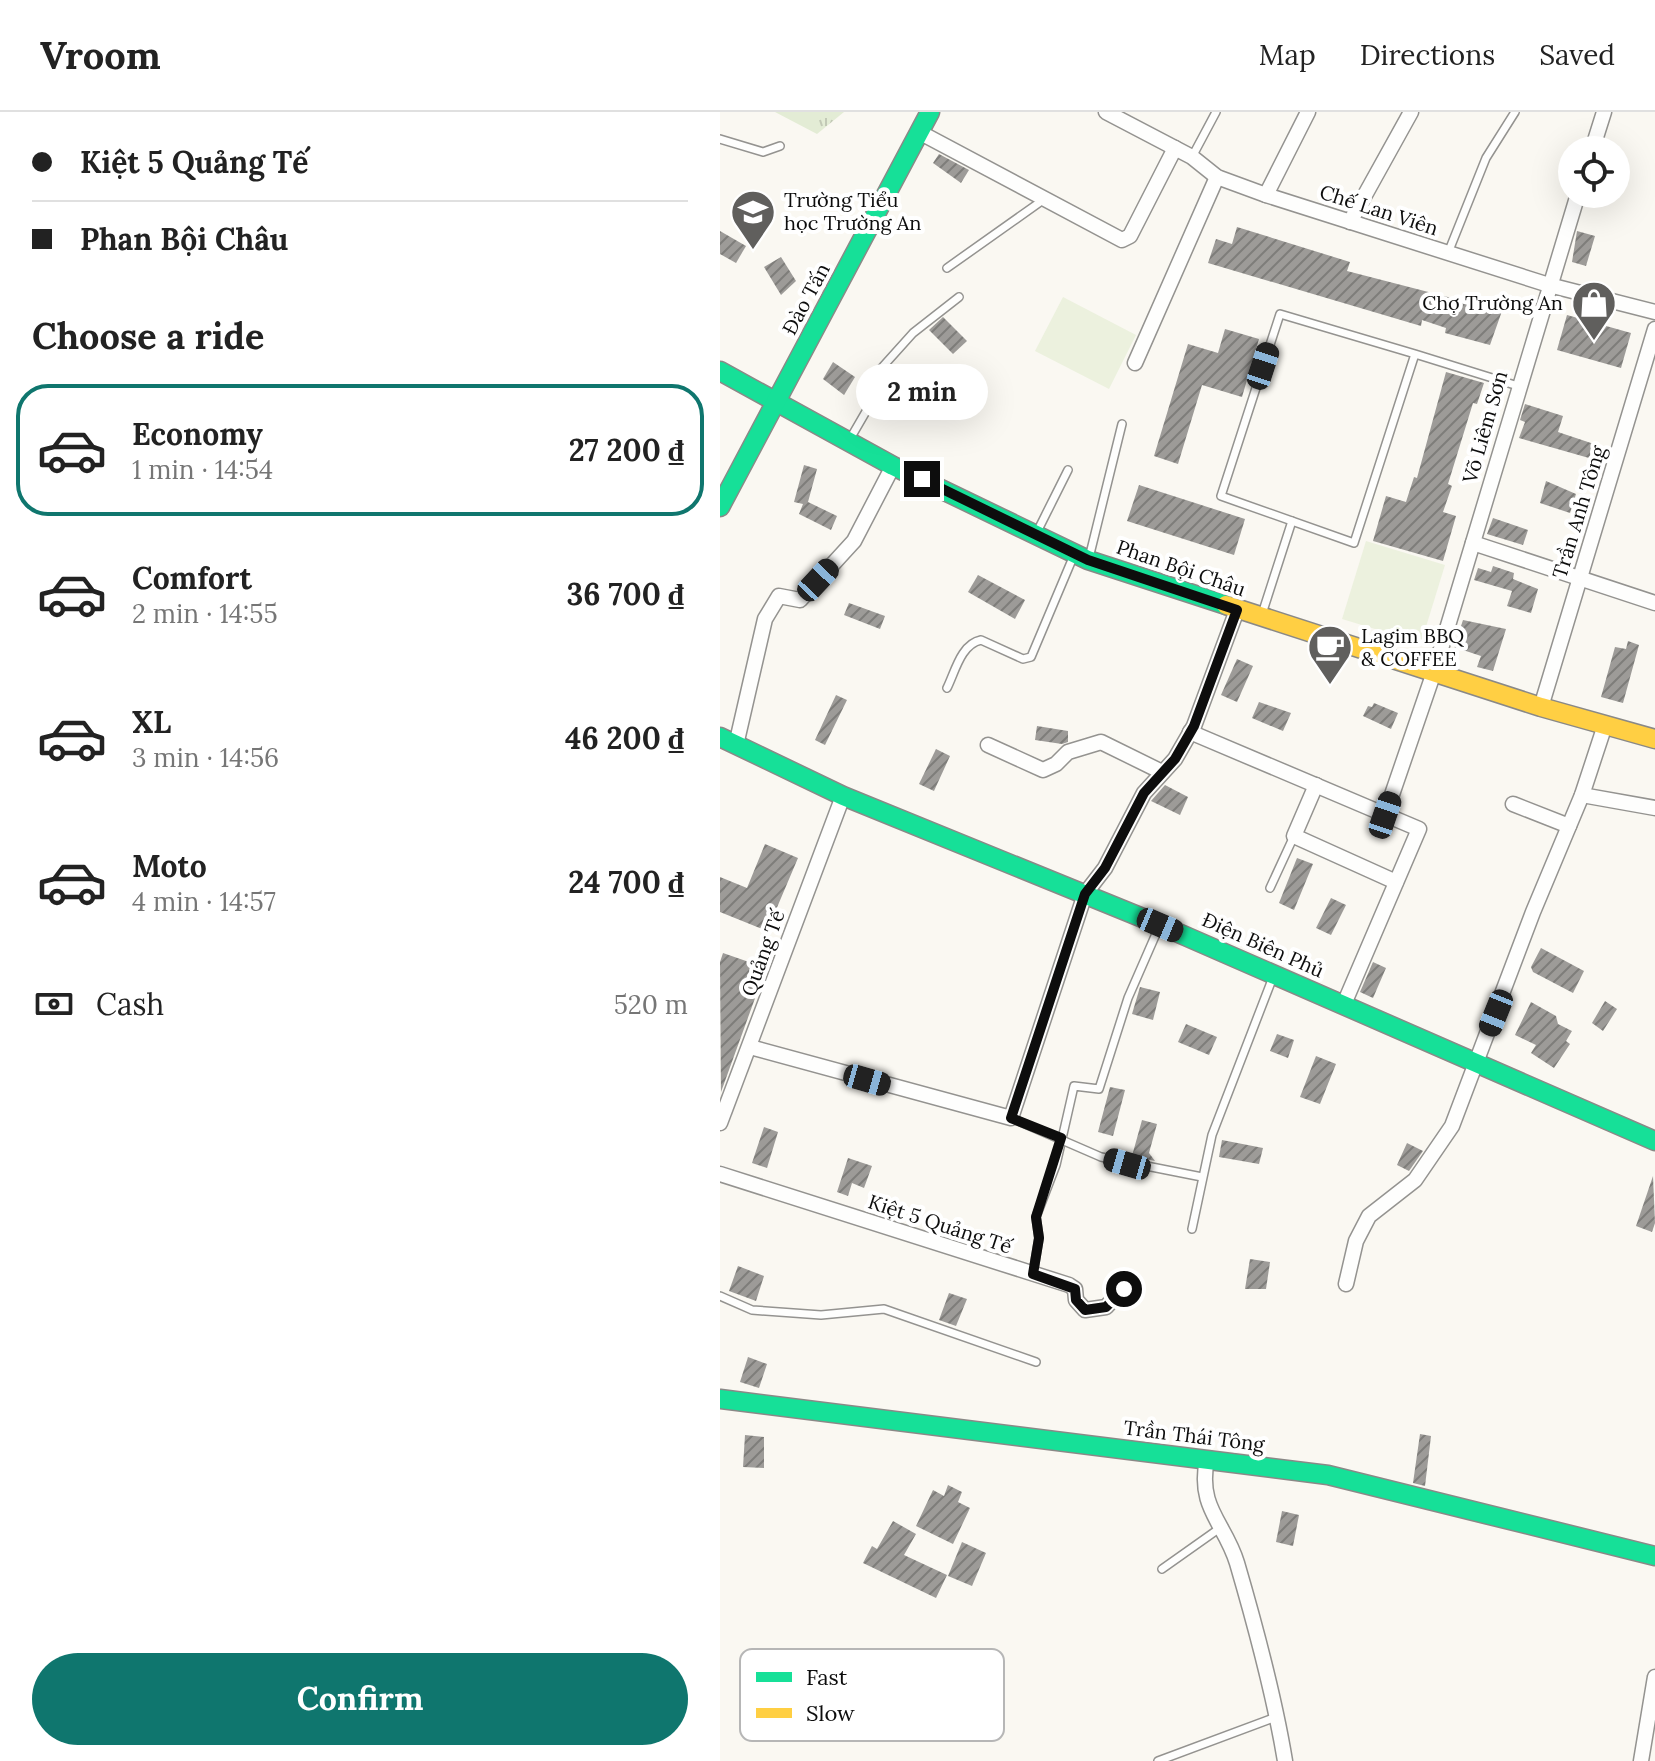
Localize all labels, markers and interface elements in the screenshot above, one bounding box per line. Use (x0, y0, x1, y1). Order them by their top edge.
text: Vroom (40, 31, 161, 79)
text: Map (1259, 37, 1316, 73)
text: Directions (1360, 37, 1495, 73)
text: Saved (1539, 37, 1615, 73)
map controls (1558, 136, 1630, 208)
button: locate (1558, 136, 1630, 208)
text: Kiệt 5 Quảng Tế (80, 143, 308, 181)
street label: Chế Lan Viên (1317, 179, 1442, 240)
place label: Trường Tiểu học Trường An (784, 187, 922, 235)
school or university icon: Trường Tiểu học Trường An (729, 188, 777, 251)
text: Phan Bội Châu (80, 220, 288, 258)
street label: Đào Tấn (776, 259, 835, 339)
shop icon: Chợ Trường An (1570, 279, 1618, 342)
place label: Chợ Trường An (1422, 290, 1563, 315)
text: Choose a ride (32, 313, 264, 359)
car (1244, 339, 1282, 393)
callout: 2 min (856, 363, 988, 419)
street label: Võ Liêm Sơn (1456, 368, 1512, 487)
text: 2 min (887, 375, 957, 408)
icon: car (36, 414, 108, 486)
text: Economy (132, 415, 263, 453)
text: 27 200 ₫ (569, 431, 684, 469)
street label: Trần Anh Tông (1546, 442, 1611, 581)
text: 1 min · 14:54 (132, 453, 273, 486)
route end (904, 461, 940, 497)
street label: Phan Bội Châu (1113, 534, 1249, 601)
car (793, 554, 843, 606)
icon: car (36, 558, 108, 630)
text: Comfort (132, 559, 252, 597)
text: 36 700 ₫ (567, 575, 684, 613)
text: 2 min · 14:55 (132, 597, 278, 630)
cafe icon: Lagim BBQ & COFFEE (1306, 623, 1354, 686)
place label: Lagim BBQ & COFFEE (1361, 623, 1464, 671)
icon: car (36, 702, 108, 774)
text: XL (132, 703, 171, 741)
text: 46 200 ₫ (565, 719, 684, 757)
text: 3 min · 14:56 (132, 741, 279, 774)
car (1366, 788, 1404, 842)
icon: car (36, 846, 108, 918)
text: Moto (132, 847, 207, 885)
text: 24 700 ₫ (568, 863, 684, 901)
text: 4 min · 14:57 (132, 885, 276, 918)
street label: Quảng Tế (735, 905, 790, 1000)
car (1133, 905, 1187, 945)
street label: Điện Biên Phủ (1198, 907, 1328, 983)
icon: cash (32, 982, 76, 1026)
text: Cash (96, 985, 164, 1023)
car (1476, 986, 1516, 1040)
text: 520 m (614, 988, 688, 1021)
car (841, 1062, 893, 1098)
car (1101, 1146, 1153, 1182)
street label: Kiệt 5 Quảng Tế (865, 1189, 1016, 1259)
route start (1106, 1271, 1142, 1307)
street label: Trần Thái Tông (1122, 1414, 1267, 1457)
legend (740, 1649, 1004, 1741)
button: Confirm (32, 1653, 688, 1745)
text: Fast (806, 1663, 848, 1691)
text: Slow (806, 1699, 855, 1727)

